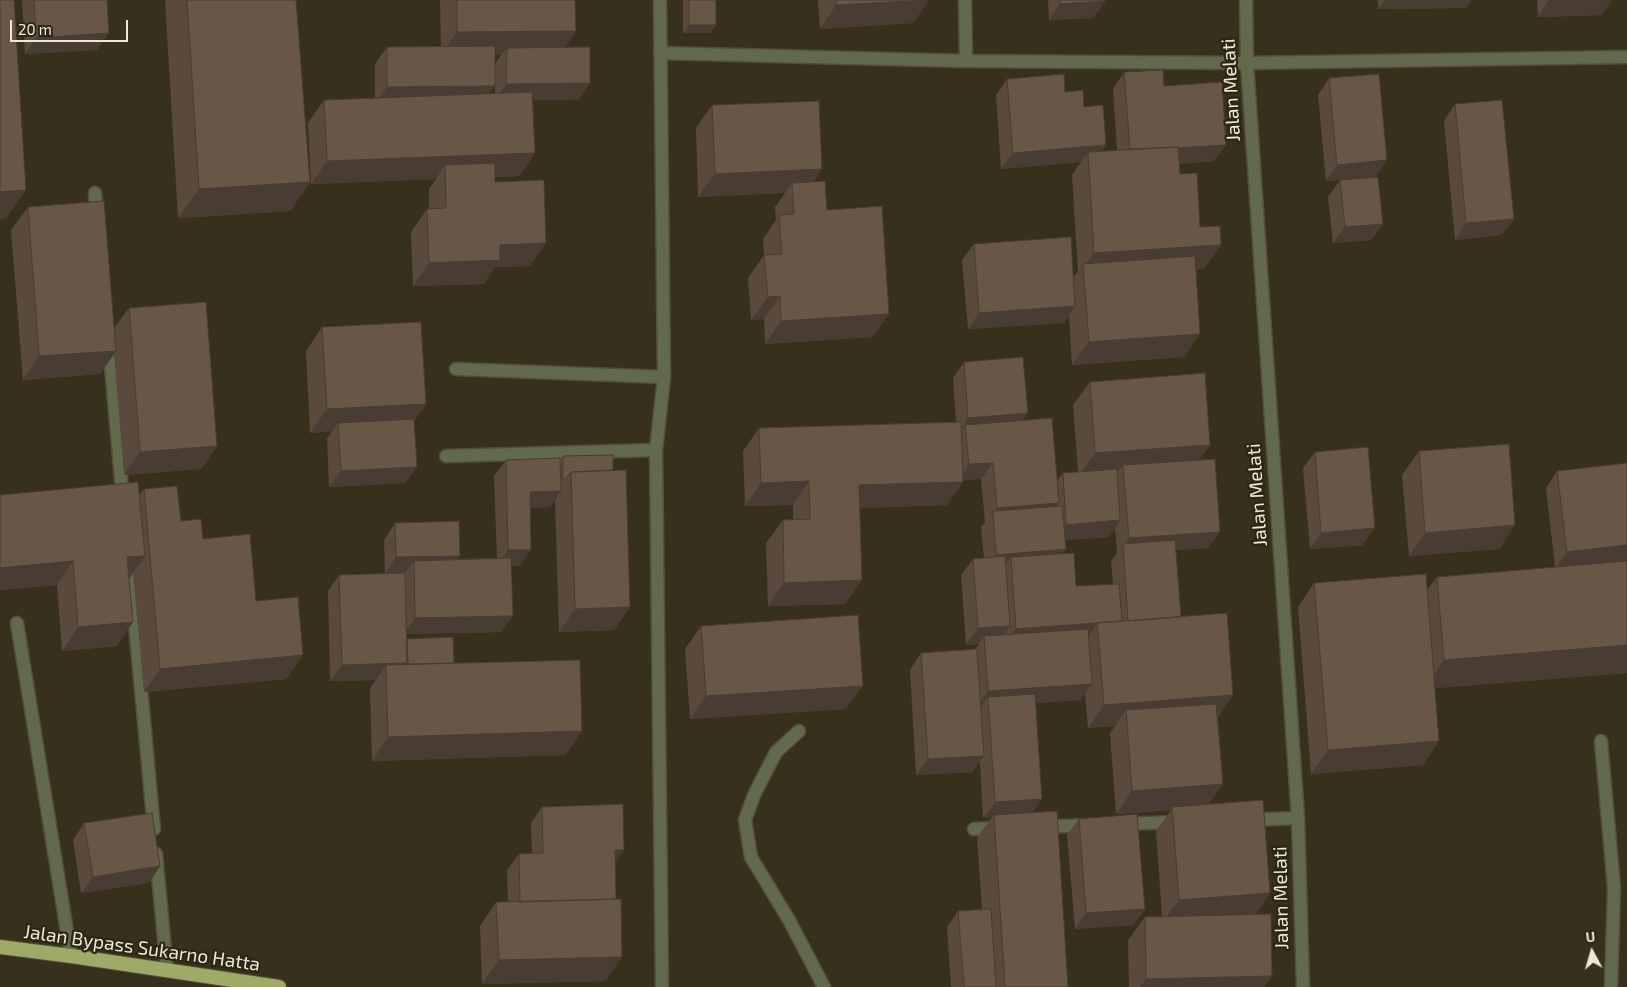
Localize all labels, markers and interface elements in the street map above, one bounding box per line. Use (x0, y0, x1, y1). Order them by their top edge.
scale bar (12, 10, 130, 42)
text: 20 m (18, 20, 52, 38)
street label: Jalan Melati (1217, 38, 1245, 142)
street label: Jalan Melati (1242, 443, 1272, 547)
street label: Jalan Melati (1269, 846, 1293, 950)
street label: Jalan Bypass Sukarno Hatta (22, 920, 262, 976)
north arrow (1567, 927, 1617, 977)
text: U (1585, 928, 1596, 946)

